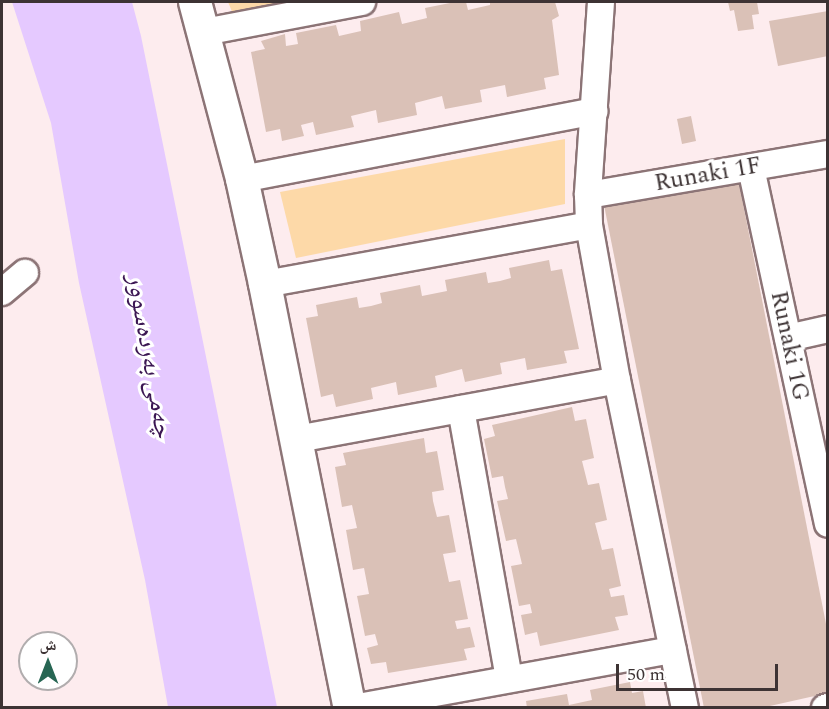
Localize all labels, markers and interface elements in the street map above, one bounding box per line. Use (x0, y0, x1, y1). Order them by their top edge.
street label: Runaki 1F (652, 151, 764, 199)
water label: چەمی بەردەسوور (119, 272, 179, 440)
street label: Runaki 1G (763, 288, 815, 404)
north arrow (18, 631, 78, 691)
text: ش (40, 633, 56, 657)
scale bar (619, 652, 781, 690)
text: 50 m (627, 661, 665, 688)

